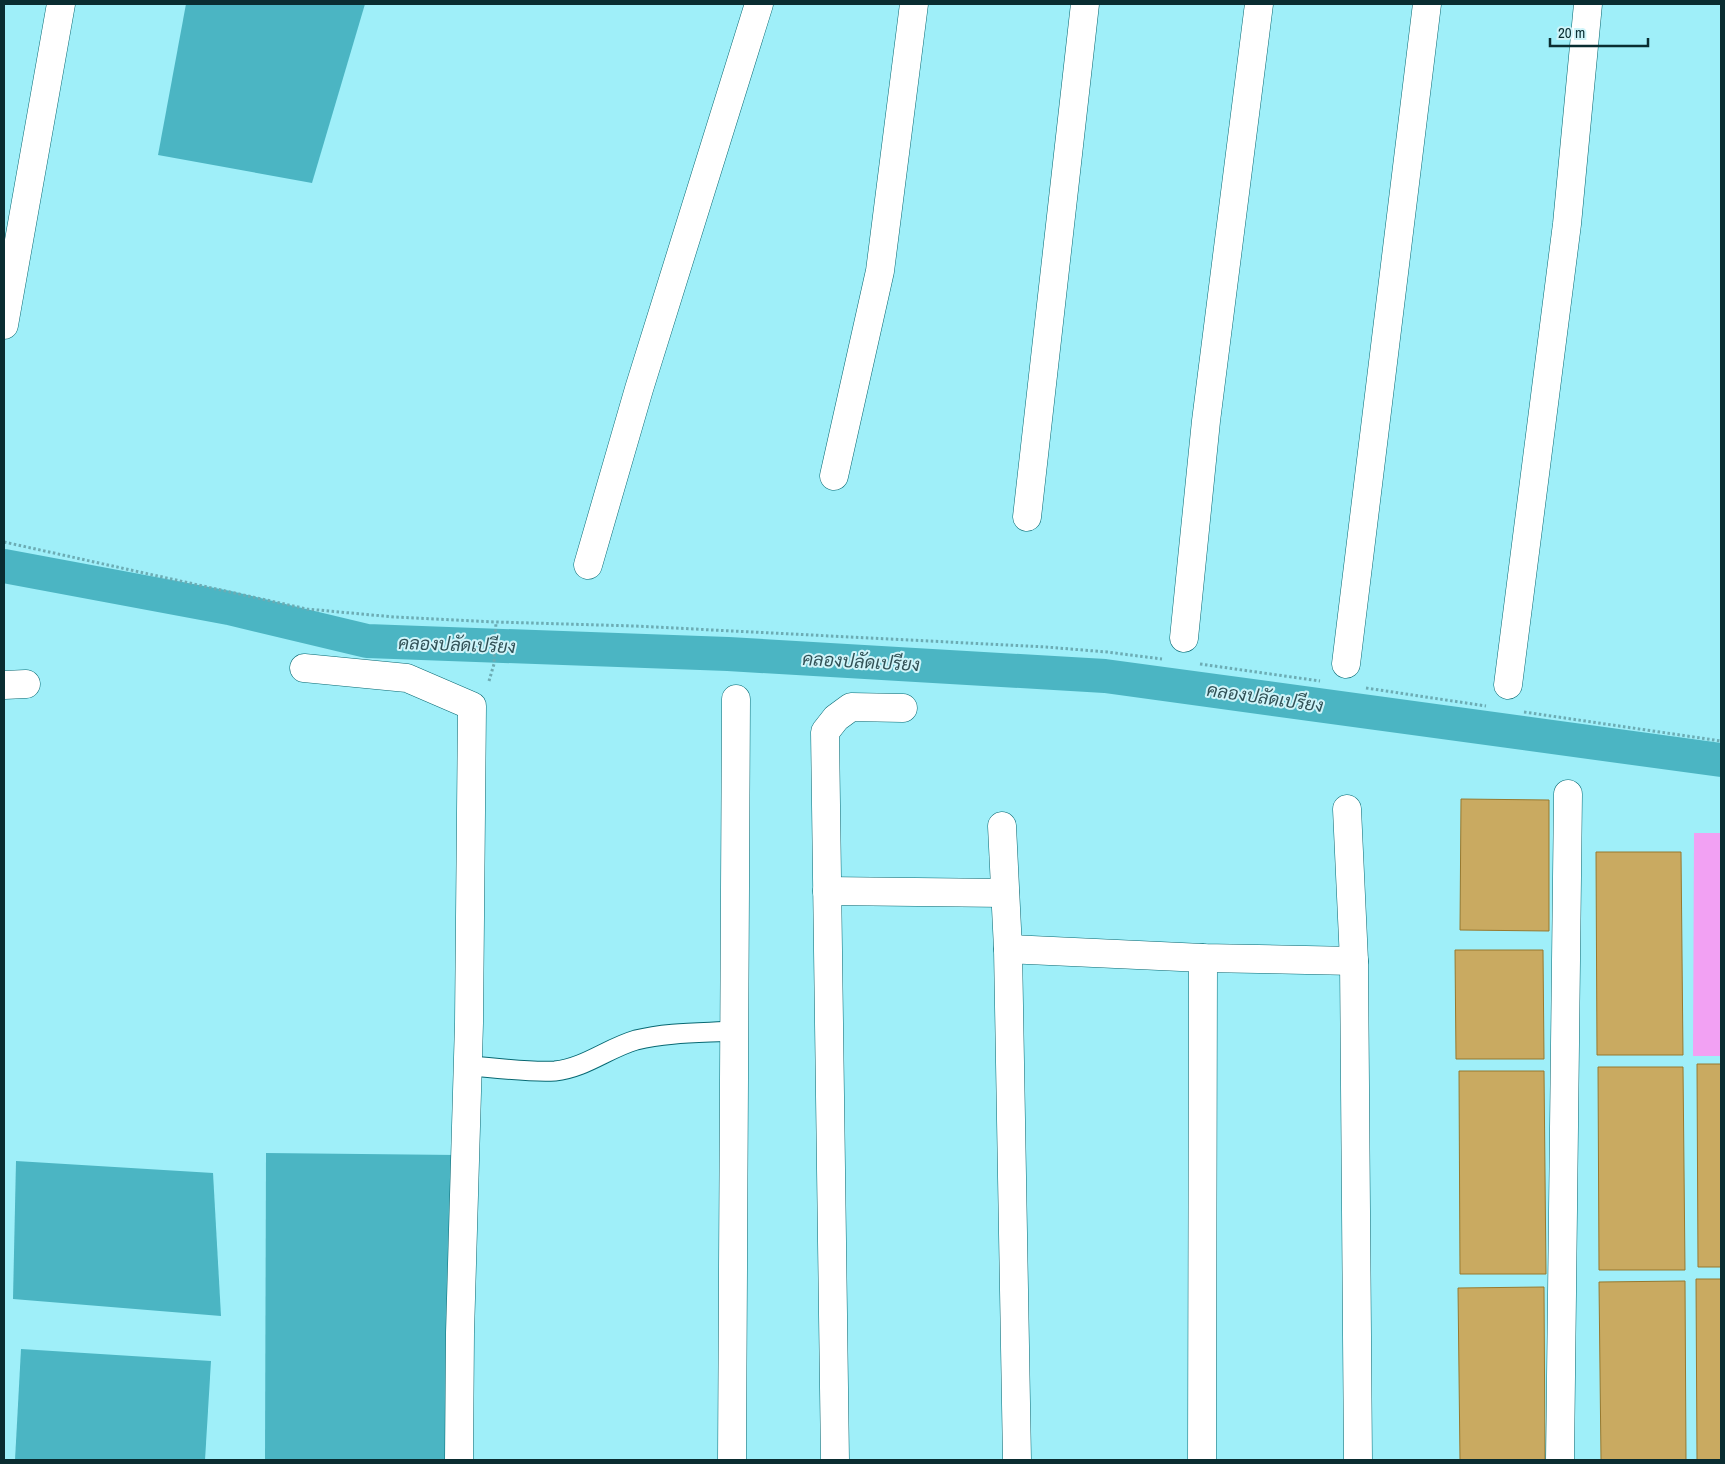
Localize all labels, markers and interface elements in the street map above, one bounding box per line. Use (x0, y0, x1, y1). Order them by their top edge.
scale bar (1550, 15, 1648, 47)
text: 20 m (1558, 22, 1585, 43)
water label: คลองปลัดเปรียง (398, 630, 516, 659)
water label: คลองปลัดเปรียง (802, 646, 920, 677)
water label: คลองปลัดเปรียง (1205, 677, 1325, 718)

